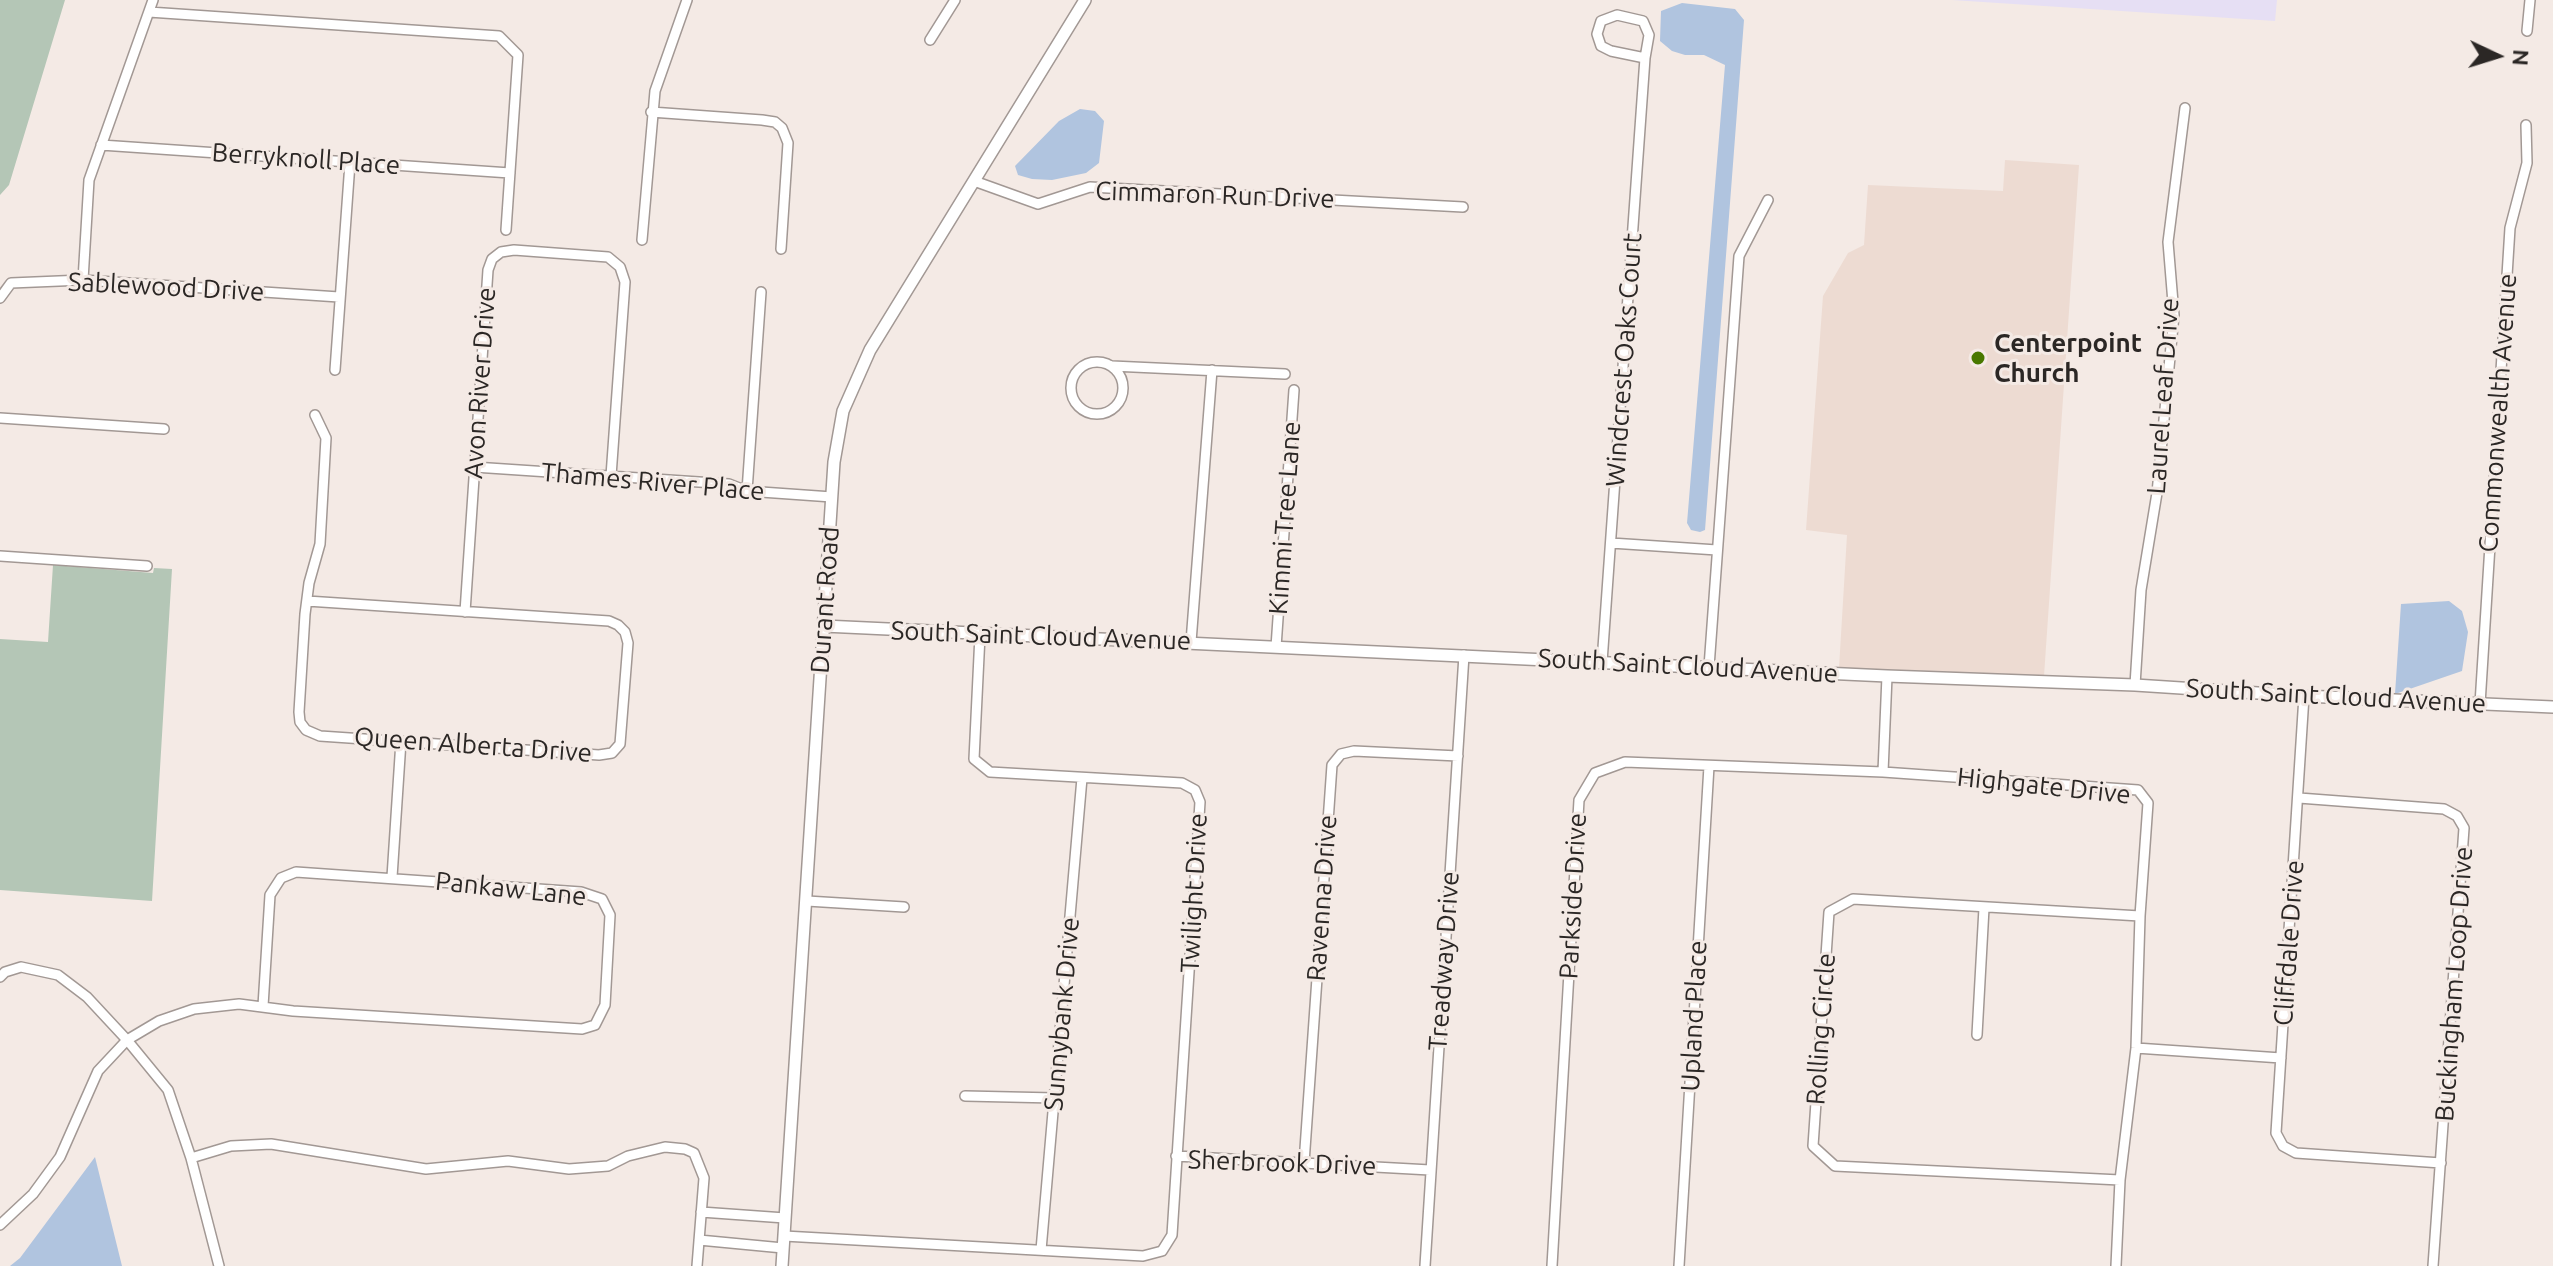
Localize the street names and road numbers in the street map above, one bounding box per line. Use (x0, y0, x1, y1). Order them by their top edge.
street label: Berryknoll Place (211, 137, 401, 181)
street label: Cimmaron Run Drive (1095, 175, 1335, 215)
street label: Windcrest Oaks Court (1600, 232, 1648, 488)
street label: Sablewood Drive (67, 266, 265, 308)
street label: Commonwealth Avenue (2473, 273, 2523, 553)
street label: Avon River Drive (458, 286, 502, 480)
street label: Laurel Leaf Drive (2141, 297, 2185, 495)
street label: Kimmi Tree Lane (1263, 420, 1307, 616)
street label: Thames River Place (540, 457, 766, 507)
street label: Durant Road (804, 525, 846, 675)
street label: South Saint Cloud Avenue (890, 615, 1192, 657)
street label: South Saint Cloud Avenue (1537, 643, 1839, 689)
street label: South Saint Cloud Avenue (2185, 673, 2487, 719)
street label: Queen Alberta Drive (353, 721, 593, 769)
street label: Highgate Drive (1956, 761, 2132, 811)
street label: Twilight Drive (1174, 812, 1214, 974)
street label: Parkside Drive (1553, 812, 1593, 980)
street label: Ravenna Drive (1301, 814, 1343, 982)
street label: Buckingham Loop Drive (2429, 845, 2479, 1123)
street label: Cliffdale Drive (2268, 859, 2310, 1027)
street label: Pankaw Lane (434, 866, 588, 912)
street label: Treadway Drive (1422, 870, 1466, 1052)
street label: Sunnybank Drive (1038, 916, 1086, 1112)
street label: Upland Place (1674, 940, 1714, 1092)
street label: Rolling Circle (1800, 952, 1842, 1106)
street label: Sherbrook Drive (1187, 1144, 1377, 1182)

